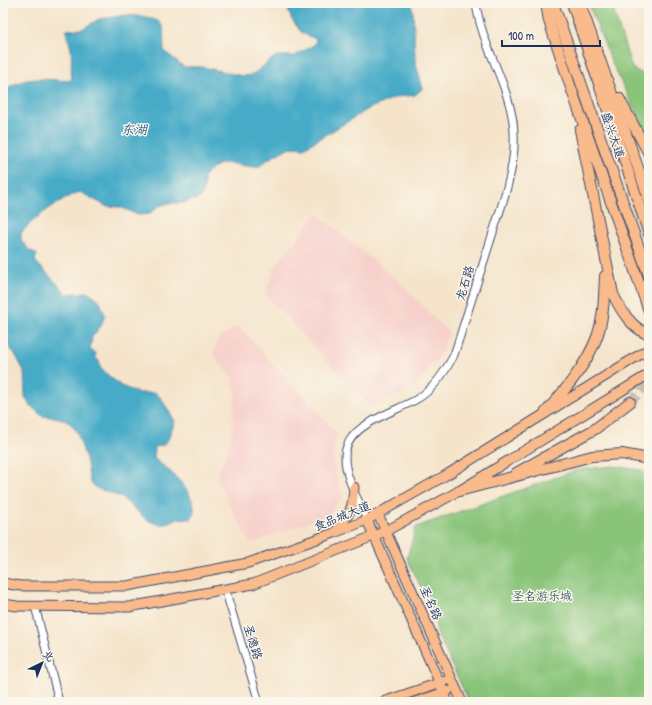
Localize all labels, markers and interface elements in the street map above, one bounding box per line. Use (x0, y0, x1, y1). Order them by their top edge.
scale bar (502, 22, 600, 48)
text: 100 m (508, 27, 534, 44)
street label: 盛兴大道 (598, 109, 629, 160)
water label: 东湖 (121, 120, 149, 138)
street label: 龙石路 (451, 263, 478, 303)
street label: 食品城大道 (311, 496, 373, 535)
street label: 圣名路 (416, 583, 447, 623)
park label: 圣名游乐城 (512, 587, 572, 604)
street label: 圣德路 (240, 622, 267, 662)
north arrow (22, 643, 62, 683)
text: 北 (40, 647, 58, 665)

